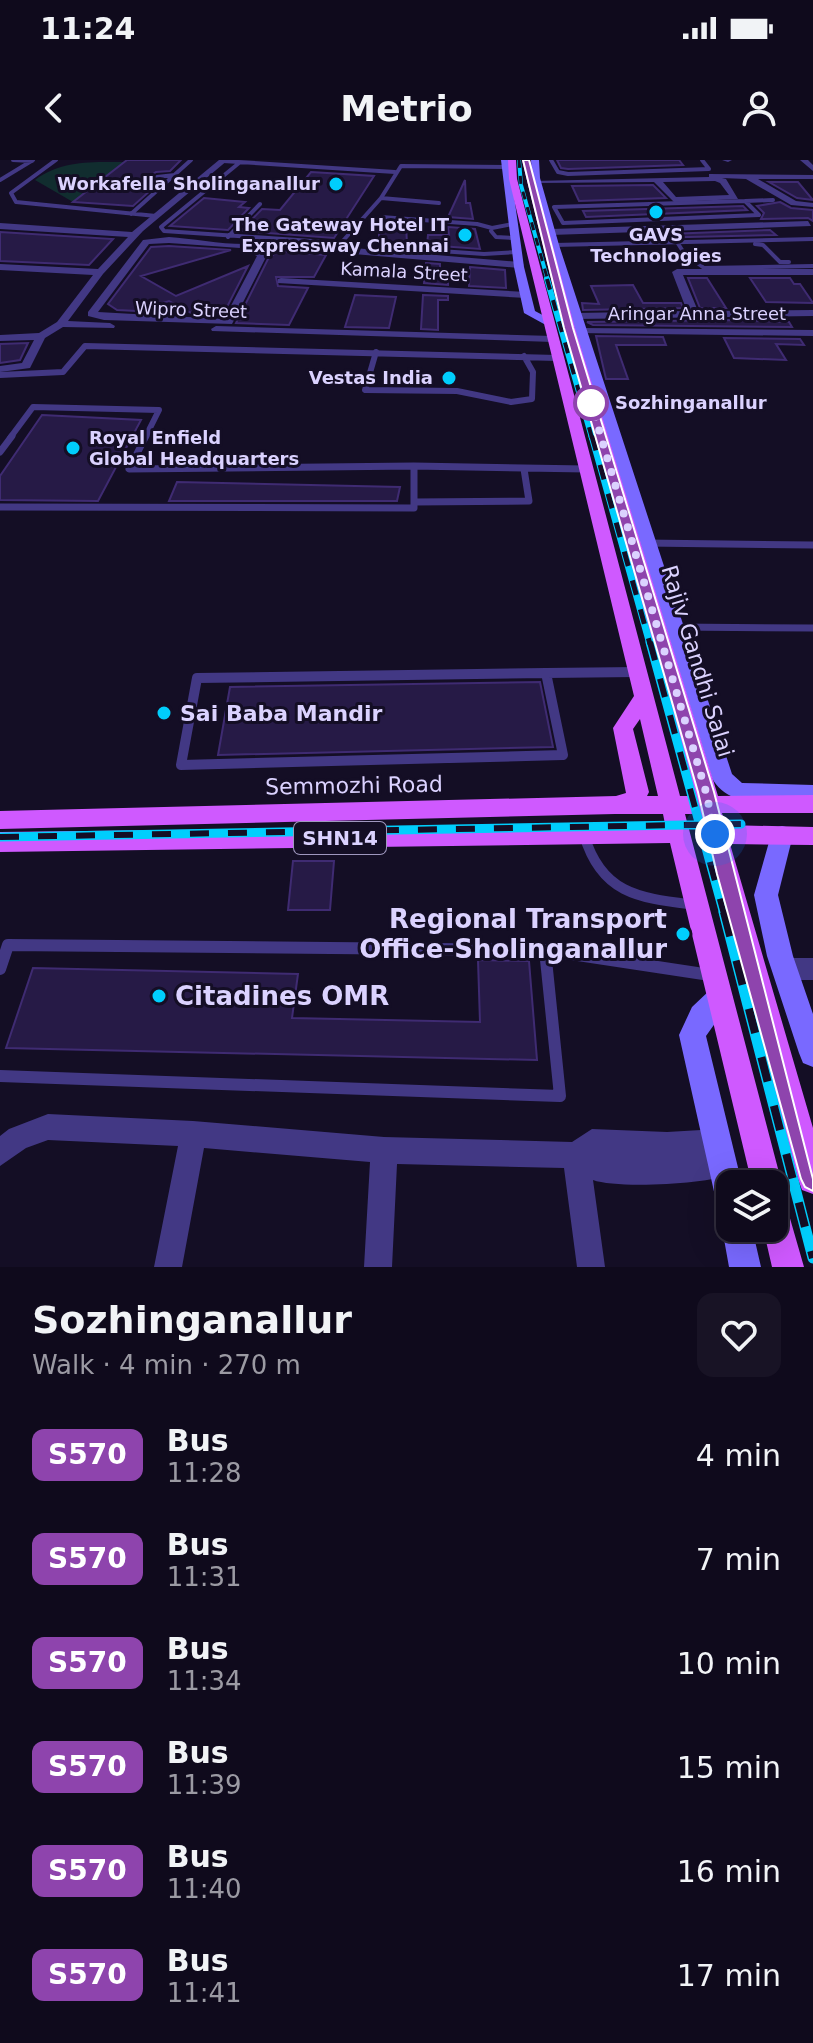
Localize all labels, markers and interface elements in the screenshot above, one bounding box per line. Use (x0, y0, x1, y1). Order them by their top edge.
text: 11:24 (40, 11, 136, 46)
icon: back (32, 86, 76, 130)
icon: person (737, 86, 781, 130)
text: Metrio (340, 88, 473, 129)
place label: Workafella Sholinganallur (57, 173, 320, 194)
marker: Workafella Sholinganallur (327, 175, 345, 193)
marker: GAVS Technologies (647, 203, 665, 221)
place label: The Gateway Hotel IT Expressway Chennai (232, 214, 450, 256)
place label: GAVS Technologies (590, 224, 722, 266)
marker: The Gateway Hotel IT Expressway Chennai (456, 226, 474, 244)
street label: Kamala Street (340, 258, 468, 285)
street label: Wipro Street (135, 297, 247, 322)
street label: Aringar Anna Street (608, 303, 786, 324)
place label: Vestas India (309, 367, 433, 388)
marker: Vestas India (440, 369, 458, 387)
marker: Sozhinganallur (574, 386, 608, 420)
place label: Sozhinganallur (615, 392, 767, 413)
place label: Royal Enfield Global Headquarters (89, 427, 299, 469)
marker: Royal Enfield Global Headquarters (64, 439, 82, 457)
street label: Rajiv Gandhi Salai (656, 562, 739, 760)
place label: Sai Baba Mandir (180, 701, 382, 726)
marker: Sai Baba Mandir (155, 704, 173, 722)
street label: Semmozhi Road (265, 771, 443, 800)
your location (695, 814, 735, 854)
road number: SHN14 (294, 822, 386, 854)
place label: Regional Transport Office-Sholinganallur (359, 904, 667, 964)
marker: Regional Transport Office-Sholinganallur (674, 925, 692, 943)
place label: Citadines OMR (175, 981, 389, 1011)
marker: Citadines OMR (150, 987, 168, 1005)
map controls (716, 1170, 788, 1242)
button: layers (716, 1170, 788, 1242)
button: heart (697, 1293, 781, 1377)
text: Sozhinganallur (32, 1298, 352, 1342)
text: Walk · 4 min · 270 m (32, 1350, 301, 1380)
text: Bus (167, 1423, 229, 1458)
text: S570 (48, 1438, 127, 1471)
text: 4 min (696, 1438, 781, 1473)
text: 11:28 (167, 1458, 242, 1488)
text: Bus (167, 1527, 229, 1562)
text: S570 (48, 1542, 127, 1575)
text: 7 min (696, 1542, 781, 1577)
text: 11:31 (167, 1562, 242, 1592)
text: Bus (167, 1631, 229, 1666)
text: S570 (48, 1646, 127, 1679)
text: 10 min (677, 1646, 781, 1681)
text: 11:34 (167, 1666, 242, 1696)
text: Bus (167, 1735, 229, 1770)
text: S570 (48, 1750, 127, 1783)
text: 15 min (677, 1750, 781, 1785)
text: 11:39 (167, 1770, 242, 1800)
text: Bus (167, 1839, 229, 1874)
text: S570 (48, 1854, 127, 1887)
text: 16 min (677, 1854, 781, 1889)
text: 11:40 (167, 1874, 242, 1904)
text: Bus (167, 1943, 229, 1978)
text: S570 (48, 1958, 127, 1991)
text: 17 min (677, 1958, 781, 1993)
text: 11:41 (167, 1978, 242, 2008)

